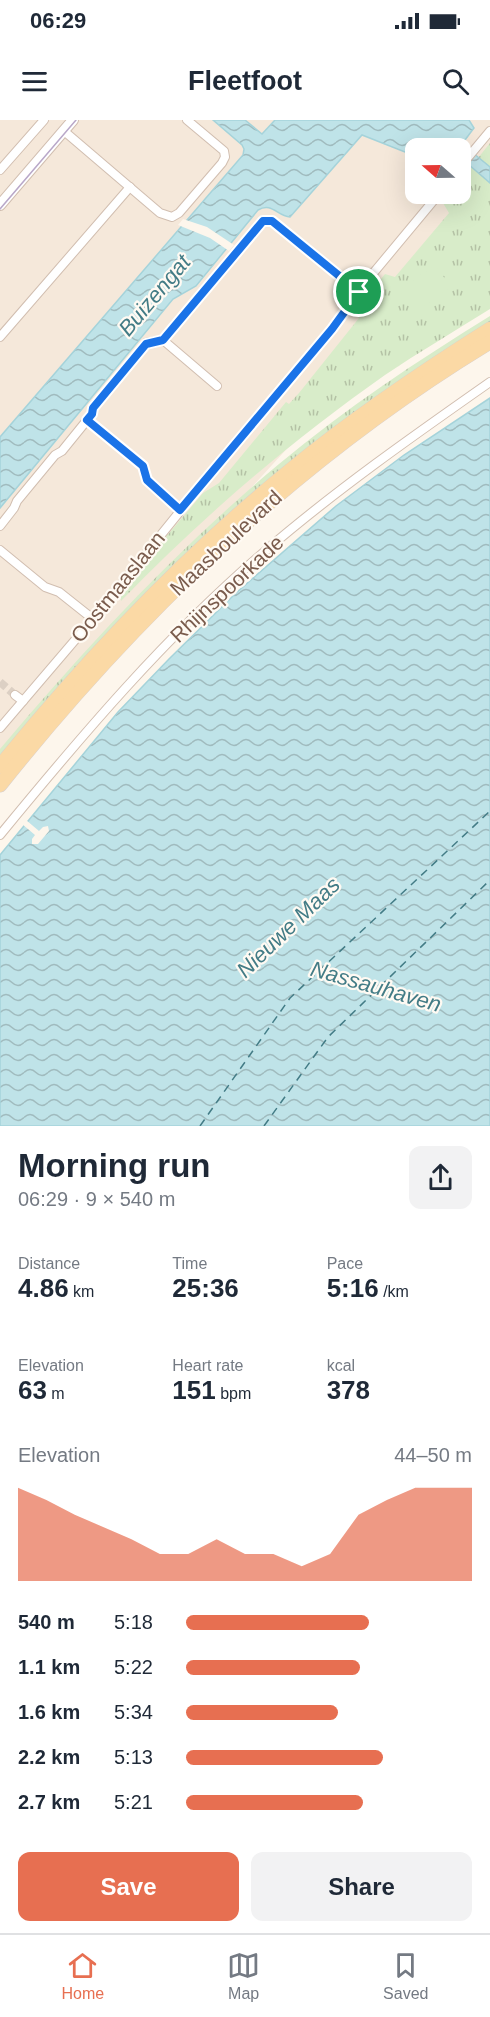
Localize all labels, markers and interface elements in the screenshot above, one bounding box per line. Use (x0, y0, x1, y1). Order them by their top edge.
text: 06:29 (30, 8, 86, 33)
icon: menu (18, 65, 51, 98)
icon: search (439, 65, 472, 98)
text: Fleetfoot (188, 66, 302, 96)
north arrow (405, 138, 471, 204)
map controls (405, 138, 471, 204)
water label: Buizengat (113, 249, 196, 341)
pin (333, 266, 384, 317)
icon: arrive (342, 275, 375, 308)
street label: Maasboulevard (165, 485, 286, 600)
street label: Oostmaaslaan (66, 527, 169, 647)
street label: Rhijnspoorkade (165, 530, 288, 647)
water label: Nieuwe Maas (232, 872, 345, 983)
water label: Nassauhaven (308, 956, 444, 1017)
button: share (409, 1146, 472, 1209)
text: Morning run (18, 1147, 210, 1184)
text: 06:29 · 9 × 540 m (18, 1188, 175, 1210)
text: Distance (18, 1255, 80, 1272)
text: Time (172, 1255, 207, 1272)
text: Pace (327, 1255, 363, 1272)
text: 4.86 (18, 1273, 69, 1303)
text: 25:36 (172, 1273, 239, 1303)
text: 5:16 (327, 1273, 379, 1303)
text: km (69, 1283, 94, 1300)
text: /km (379, 1283, 409, 1300)
text: Elevation (18, 1357, 84, 1374)
text: Heart rate (172, 1357, 243, 1374)
text: kcal (327, 1357, 355, 1374)
text: 63 (18, 1375, 47, 1405)
text: 151 (172, 1375, 216, 1405)
text: 378 (327, 1375, 370, 1405)
text: m (47, 1385, 65, 1402)
text: bpm (216, 1385, 251, 1402)
text: Elevation (18, 1444, 100, 1466)
text: 44–50 m (394, 1444, 472, 1466)
text: 540 m (18, 1611, 75, 1633)
text: 5:18 (114, 1611, 153, 1633)
text: 1.1 km (18, 1656, 80, 1678)
text: 5:22 (114, 1656, 153, 1678)
text: 1.6 km (18, 1701, 80, 1723)
text: 5:34 (114, 1701, 153, 1723)
text: 2.2 km (18, 1746, 80, 1768)
text: 5:13 (114, 1746, 153, 1768)
text: 2.7 km (18, 1791, 80, 1813)
text: 5:21 (114, 1791, 153, 1813)
button: Save (18, 1852, 239, 1921)
button: Share (251, 1852, 472, 1921)
tab: Home (61, 1949, 104, 2003)
tab: Map (227, 1949, 260, 2003)
tab: Saved (383, 1949, 428, 2003)

